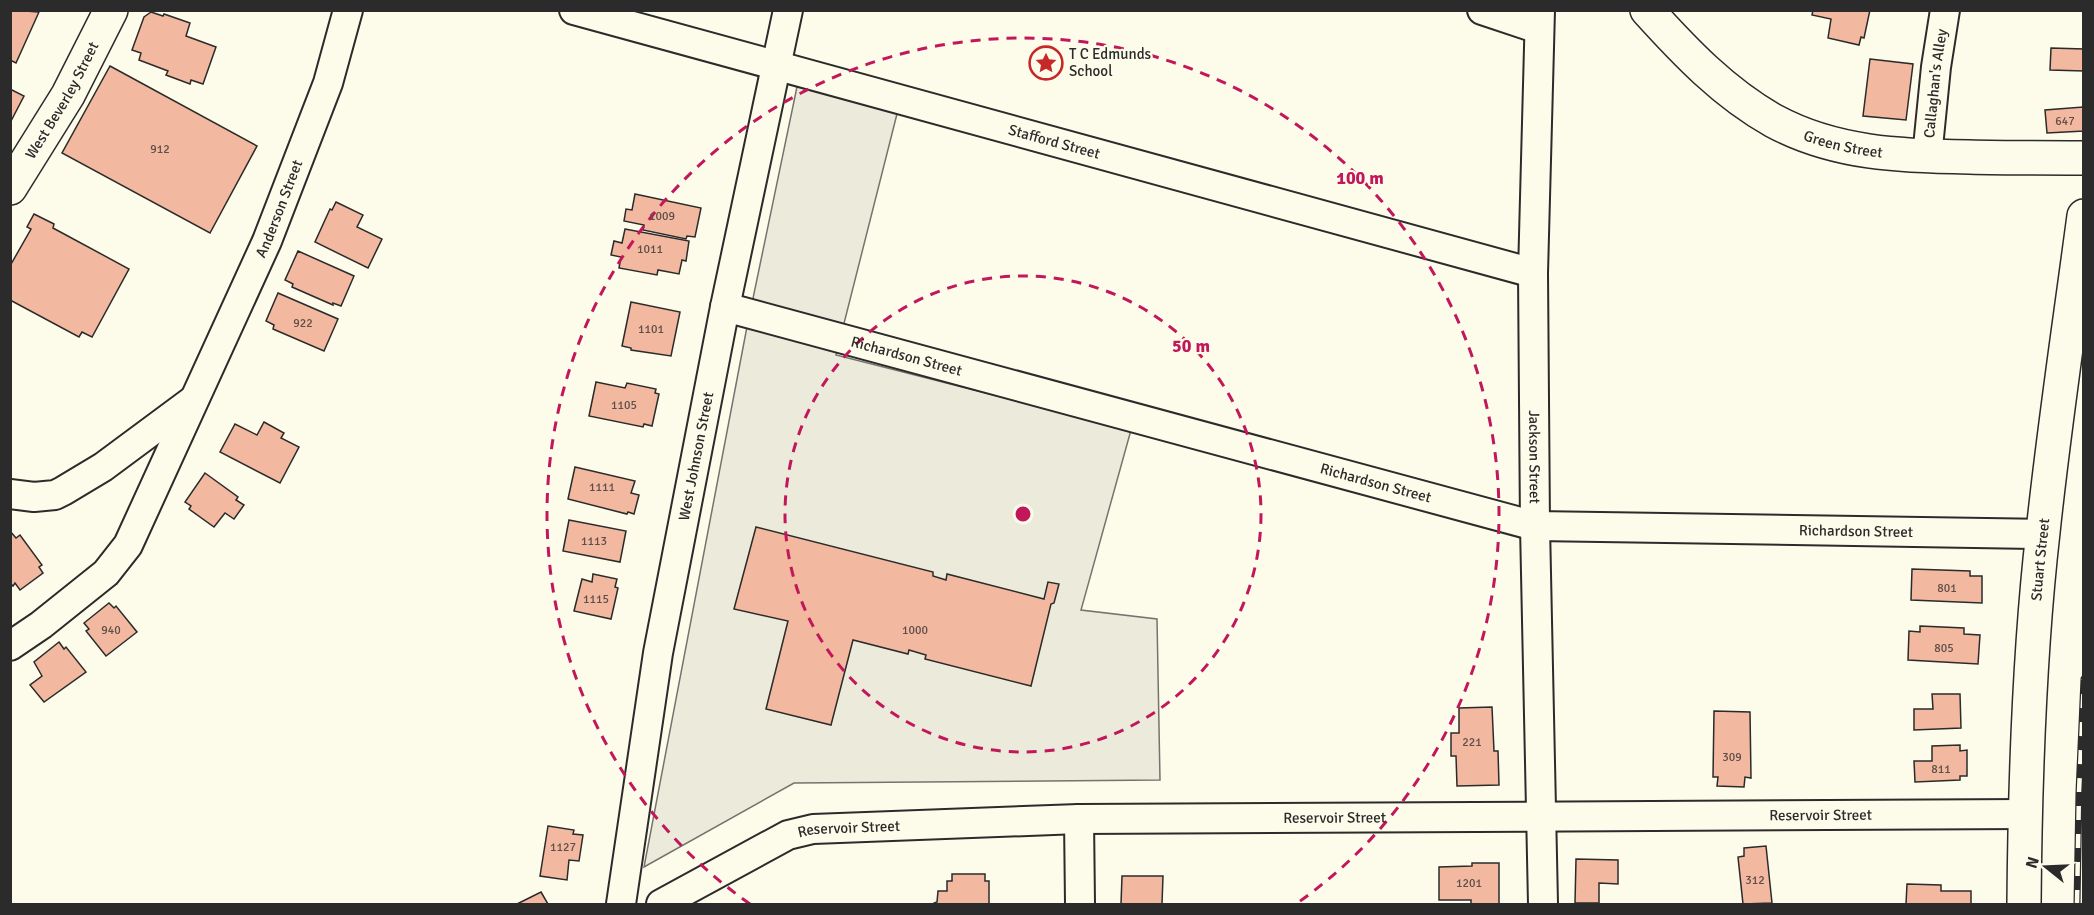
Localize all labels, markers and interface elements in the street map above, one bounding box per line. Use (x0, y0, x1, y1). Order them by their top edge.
street label: Callaghan's Alley (1920, 28, 1951, 139)
street label: West Beverley Street (21, 39, 102, 162)
place icon: T C Edmunds School (1028, 45, 1064, 81)
place label: T C Edmunds School (1069, 45, 1152, 80)
house number: 647 (2055, 114, 2075, 129)
street label: Stafford Street (1006, 121, 1102, 163)
street label: Green Street (1801, 126, 1884, 162)
house number: 912 (150, 142, 170, 157)
street label: Anderson Street (252, 157, 306, 260)
text: 100 m (1336, 167, 1384, 189)
house number: 1009 (649, 209, 675, 224)
house number: 1011 (637, 242, 663, 257)
house number: 922 (293, 316, 313, 331)
house number: 1101 (638, 322, 664, 337)
street label: Richardson Street (849, 332, 964, 380)
text: 50 m (1172, 335, 1210, 357)
street label: West Johnson Street (675, 390, 717, 522)
house number: 1105 (611, 398, 637, 413)
street label: Jackson Street (1525, 410, 1544, 504)
street label: Richardson Street (1318, 459, 1433, 507)
house number: 1111 (589, 480, 615, 495)
centre of rings (1013, 504, 1033, 524)
street label: Stuart Street (2027, 517, 2053, 602)
street label: Richardson Street (1799, 521, 1913, 541)
house number: 1113 (581, 534, 607, 549)
house number: 801 (1937, 581, 1957, 596)
house number: 1115 (583, 592, 609, 607)
house number: 940 (101, 623, 121, 638)
house number: 1000 (902, 623, 928, 638)
house number: 805 (1934, 641, 1954, 656)
house number: 221 (1462, 735, 1482, 750)
house number: 309 (1722, 750, 1742, 765)
house number: 811 (1931, 762, 1951, 777)
street label: Reservoir Street (1769, 806, 1872, 824)
street label: Reservoir Street (1283, 808, 1386, 827)
street label: Reservoir Street (796, 817, 900, 841)
north arrow (2016, 837, 2076, 897)
house number: 1127 (550, 840, 576, 855)
text: N (2021, 854, 2044, 871)
house number: 312 (1745, 873, 1765, 888)
house number: 1201 (1456, 876, 1482, 891)

